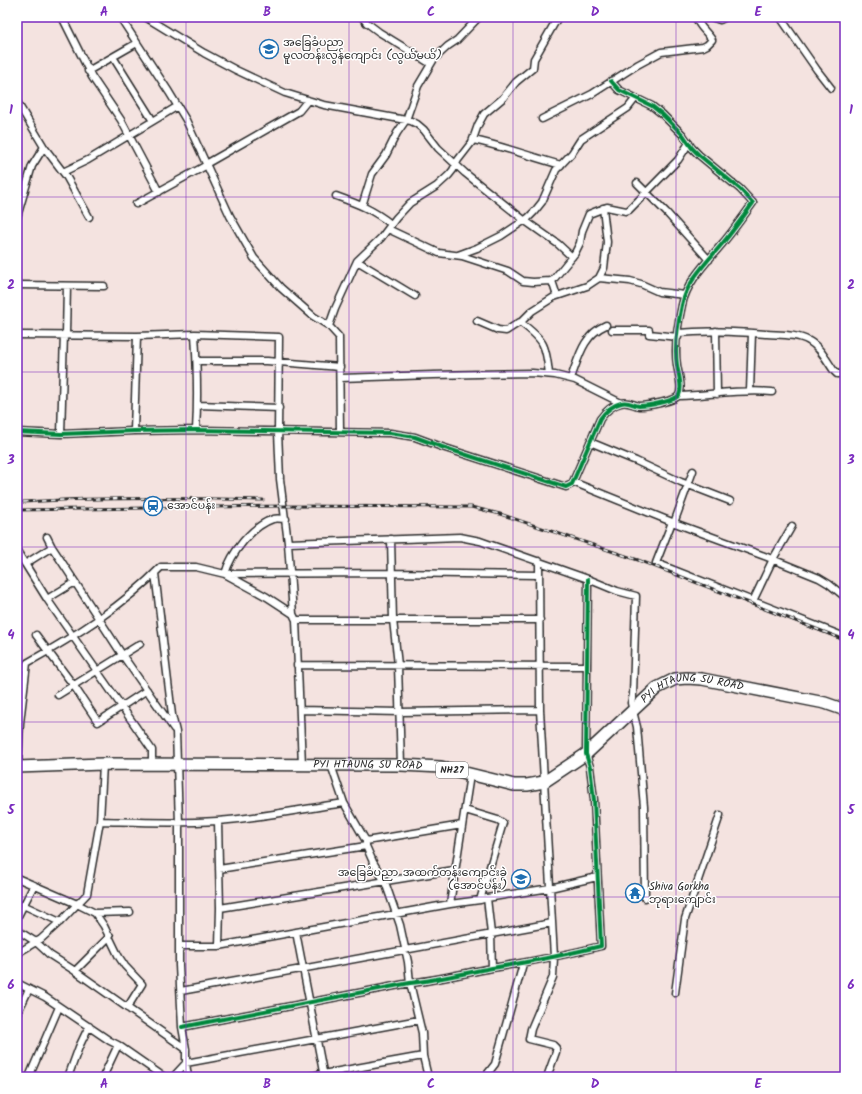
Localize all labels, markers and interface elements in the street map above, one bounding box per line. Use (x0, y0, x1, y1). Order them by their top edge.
text: A (100, 2, 108, 23)
text: B (263, 2, 271, 23)
text: C (427, 2, 435, 23)
text: D (591, 2, 600, 23)
text: E (754, 2, 762, 23)
place label: အခြေခံပညာ မူလတန်းလွန်ကျောင်း (လွယ်မယ်) (283, 34, 442, 65)
school or university icon: အခြေခံပညာ မူလတန်းလွန်ကျောင်း (လွယ်မယ်) (258, 38, 280, 60)
text: 1 (9, 100, 13, 121)
text: 1 (849, 100, 853, 121)
text: 2 (7, 275, 15, 296)
text: 2 (847, 275, 855, 296)
text: 3 (6, 450, 15, 471)
text: 3 (846, 450, 855, 471)
station icon: အောင်ပန်း (142, 495, 164, 517)
place label: အောင်ပန်း (167, 497, 215, 515)
text: 4 (7, 625, 15, 646)
text: 4 (847, 625, 855, 646)
street label: PYI HTAUNG SU ROAD (637, 669, 745, 708)
street label: PYI HTAUNG SU ROAD (313, 756, 423, 775)
road number: NH27 (436, 762, 468, 778)
text: 5 (7, 800, 16, 821)
text: 5 (847, 800, 856, 821)
place label: အခြေခံပညာ အထက်တန်းကျောင်းခွဲ (အောင်ပန်း) (338, 864, 507, 895)
school or university icon: အခြေခံပညာ အထက်တန်းကျောင်းခွဲ (အောင်ပန်း) (510, 868, 532, 890)
place label: Shiva Gorkha ဘုရားကျောင်း (649, 878, 716, 909)
temple icon: Shiva Gorkha ဘုရားကျောင်း (624, 882, 646, 904)
text: 6 (7, 975, 15, 996)
text: 6 (847, 975, 855, 996)
text: A (100, 1074, 108, 1094)
text: B (263, 1074, 271, 1094)
text: C (427, 1074, 435, 1094)
text: D (591, 1074, 600, 1094)
text: E (754, 1074, 762, 1094)

